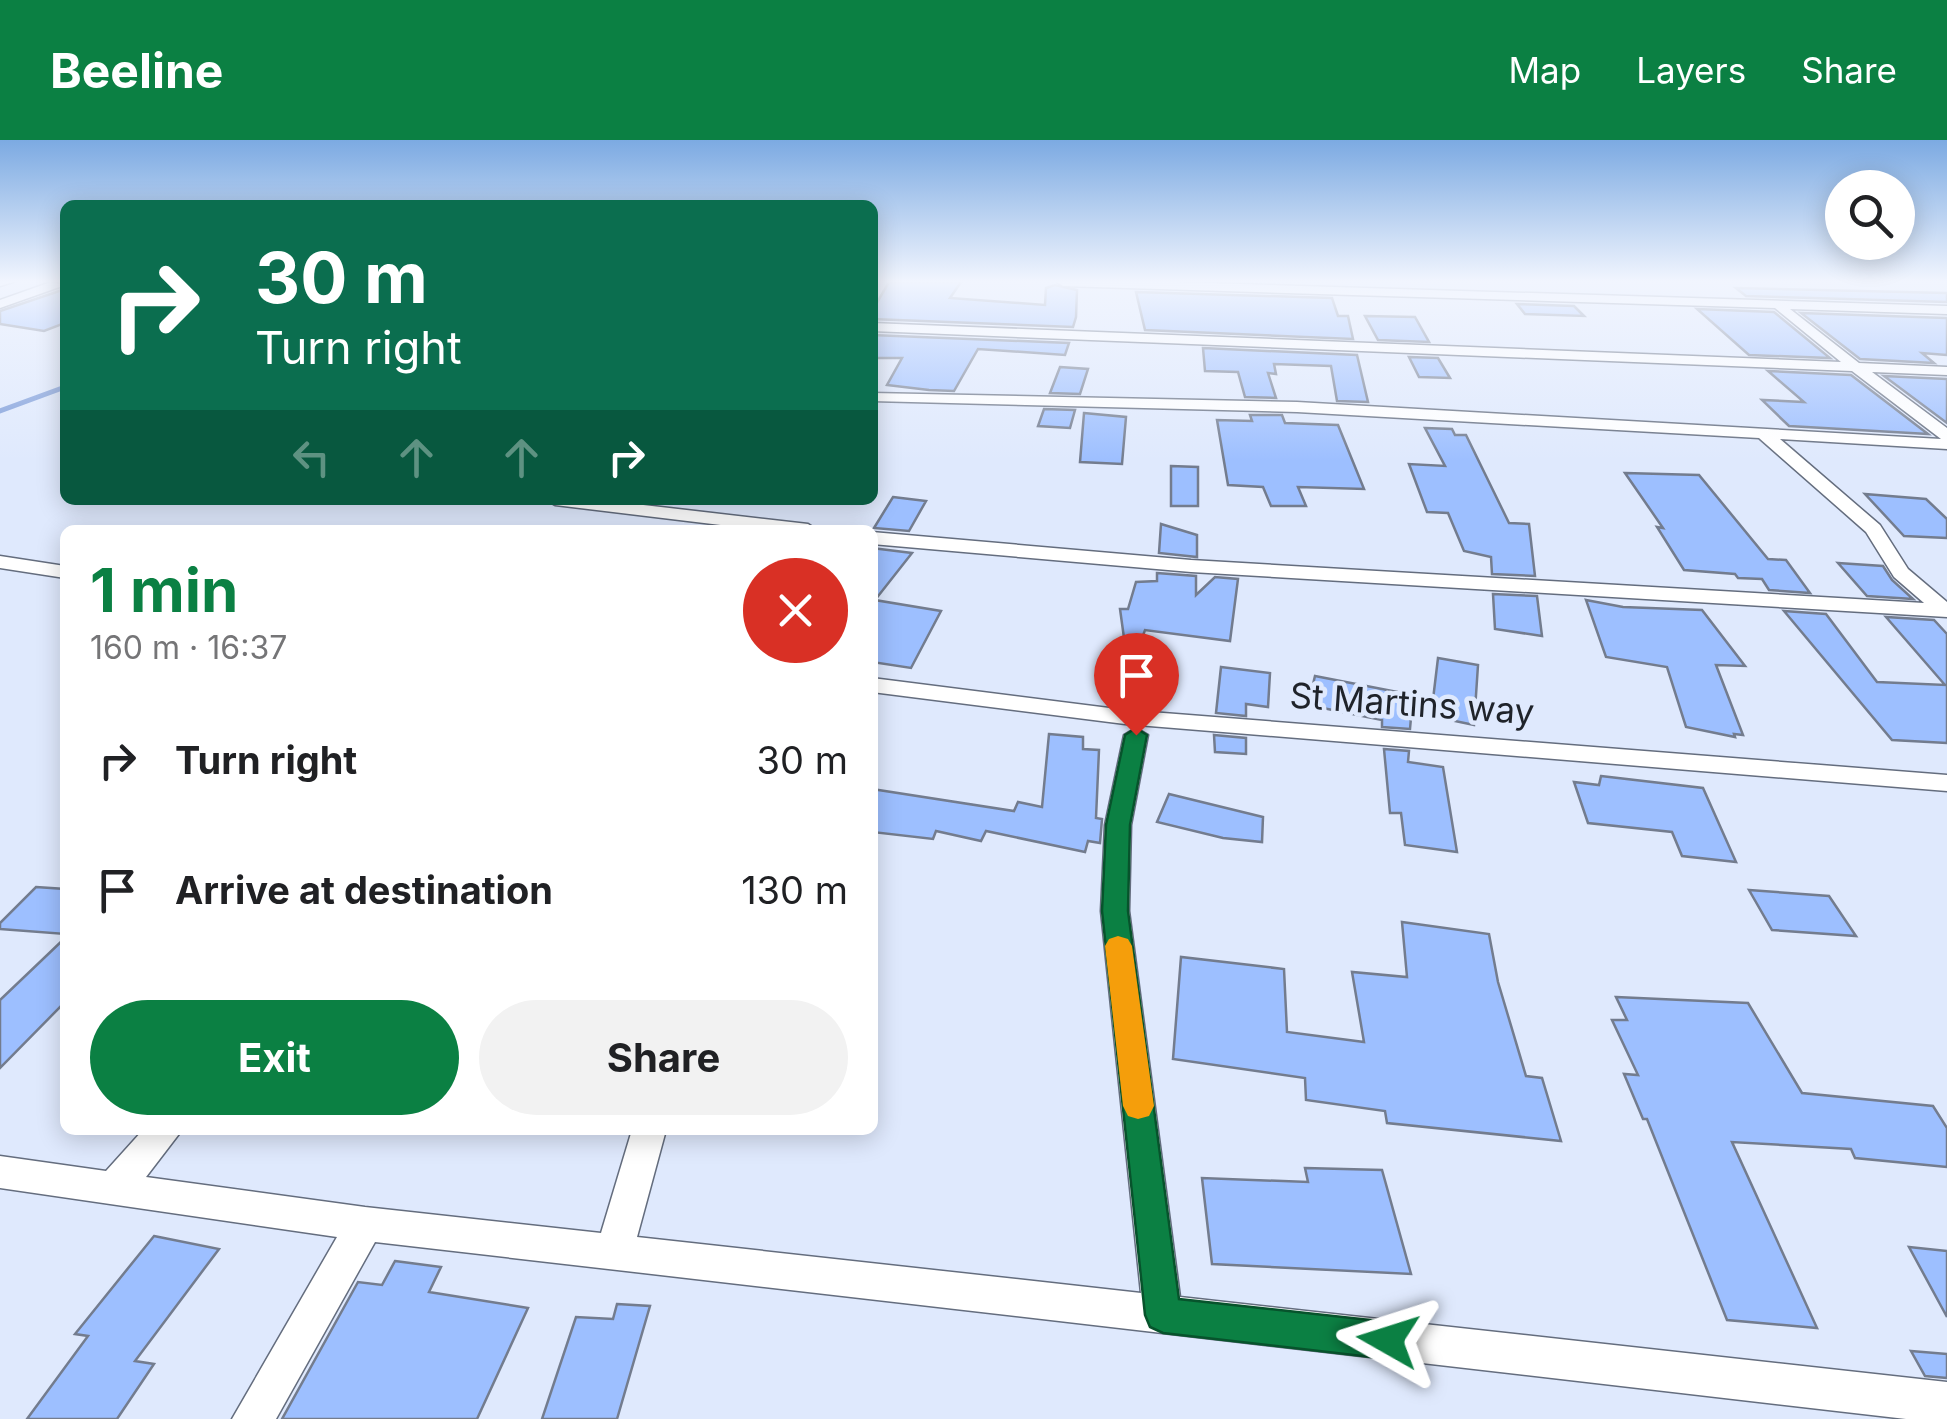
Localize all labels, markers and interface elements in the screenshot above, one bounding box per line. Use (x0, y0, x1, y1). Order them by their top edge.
text: Beeline (50, 41, 223, 100)
text: Map (1509, 49, 1581, 91)
text: Layers (1636, 49, 1746, 91)
text: Share (1801, 49, 1897, 91)
map controls (1825, 170, 1915, 260)
button: search (1825, 170, 1915, 260)
text: 30 m (255, 235, 428, 320)
icon: right (90, 240, 220, 370)
text: Turn right (255, 320, 462, 375)
icon: left (284, 430, 339, 485)
icon: ahead (389, 430, 444, 485)
icon: ahead (494, 430, 549, 485)
icon: right (599, 430, 654, 485)
text: 1 min (90, 554, 238, 626)
button: close (743, 558, 848, 663)
text: 160 m · 16:37 (90, 628, 287, 667)
pin (1094, 633, 1179, 736)
icon: arrive (1109, 648, 1164, 703)
street label: St Martins way (1288, 674, 1536, 733)
icon: right (90, 733, 145, 788)
text: Turn right (175, 737, 357, 783)
text: 30 m (757, 737, 848, 783)
icon: arrive (90, 863, 145, 918)
text: Arrive at destination (175, 867, 553, 913)
text: 130 m (741, 867, 848, 913)
button: Exit (90, 1000, 459, 1115)
button: Share (479, 1000, 848, 1115)
position arrow (1336, 1288, 1440, 1392)

